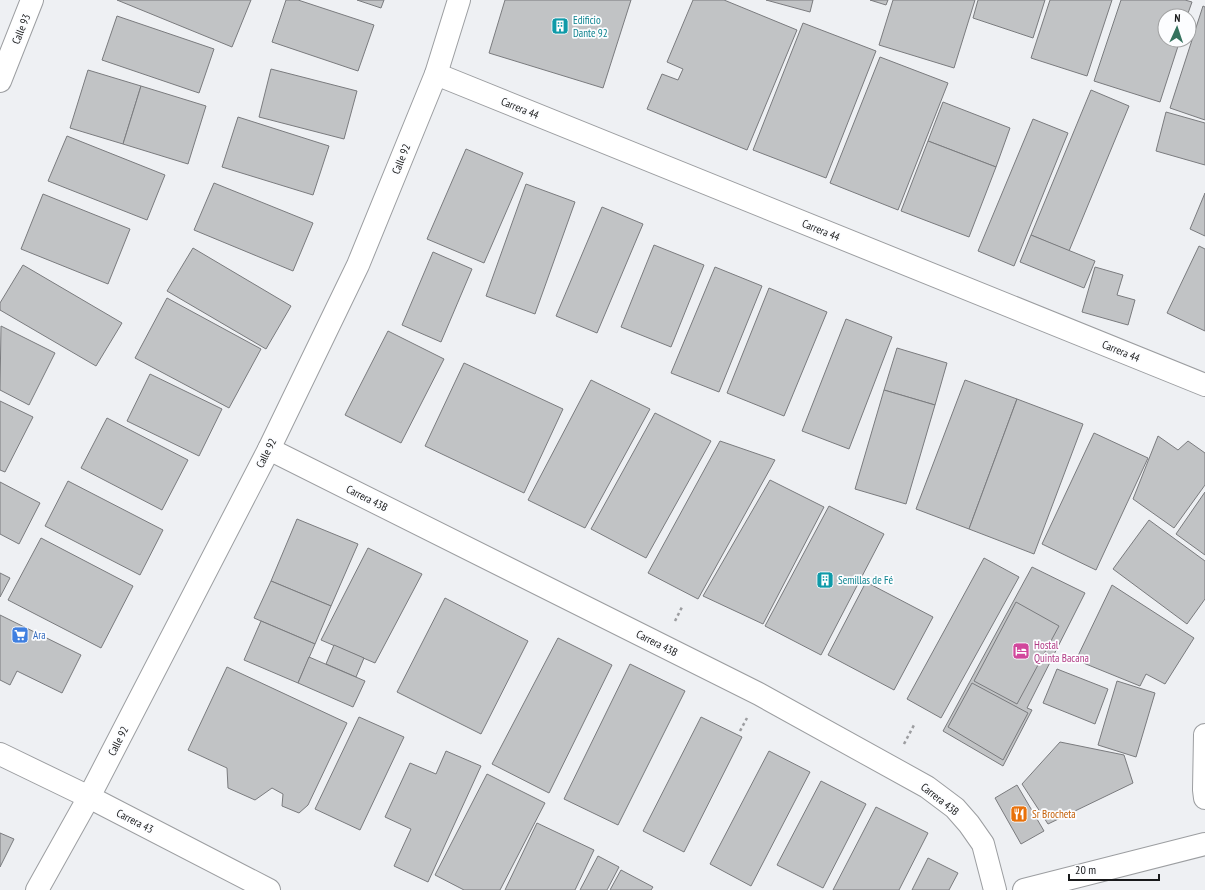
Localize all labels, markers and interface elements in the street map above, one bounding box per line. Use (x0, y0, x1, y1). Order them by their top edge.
north arrow (1157, 8, 1197, 48)
text: N (1174, 11, 1181, 25)
street label: Calle 93 (9, 12, 33, 46)
place label: Edificio Dante 92 (573, 13, 608, 40)
building icon: Edificio Dante 92 (550, 16, 570, 36)
street label: Carrera 44 (499, 94, 541, 122)
street label: Calle 92 (389, 142, 413, 176)
street label: Carrera 44 (800, 216, 842, 244)
street label: Carrera 44 (1100, 337, 1142, 365)
street label: Calle 92 (253, 436, 279, 470)
street label: Carrera 43B (344, 482, 390, 514)
building icon: Semillas de Fé (815, 570, 835, 590)
place label: Semillas de Fé (838, 573, 894, 587)
supermarket icon: Ara (10, 625, 30, 645)
street label: Carrera 43B (634, 627, 680, 659)
place label: Ara (33, 628, 46, 642)
place label: Hostal Quinta Bacana (1034, 638, 1089, 665)
hotel icon: Hostal Quinta Bacana (1011, 641, 1031, 661)
street label: Calle 92 (105, 724, 131, 758)
street label: Carrera 43B (918, 780, 962, 818)
restaurant icon: Sr Brocheta (1009, 804, 1029, 824)
street label: Carrera 43 (114, 806, 156, 836)
place label: Sr Brocheta (1032, 807, 1076, 821)
scale bar (1069, 856, 1159, 882)
text: 20 m (1075, 862, 1096, 877)

